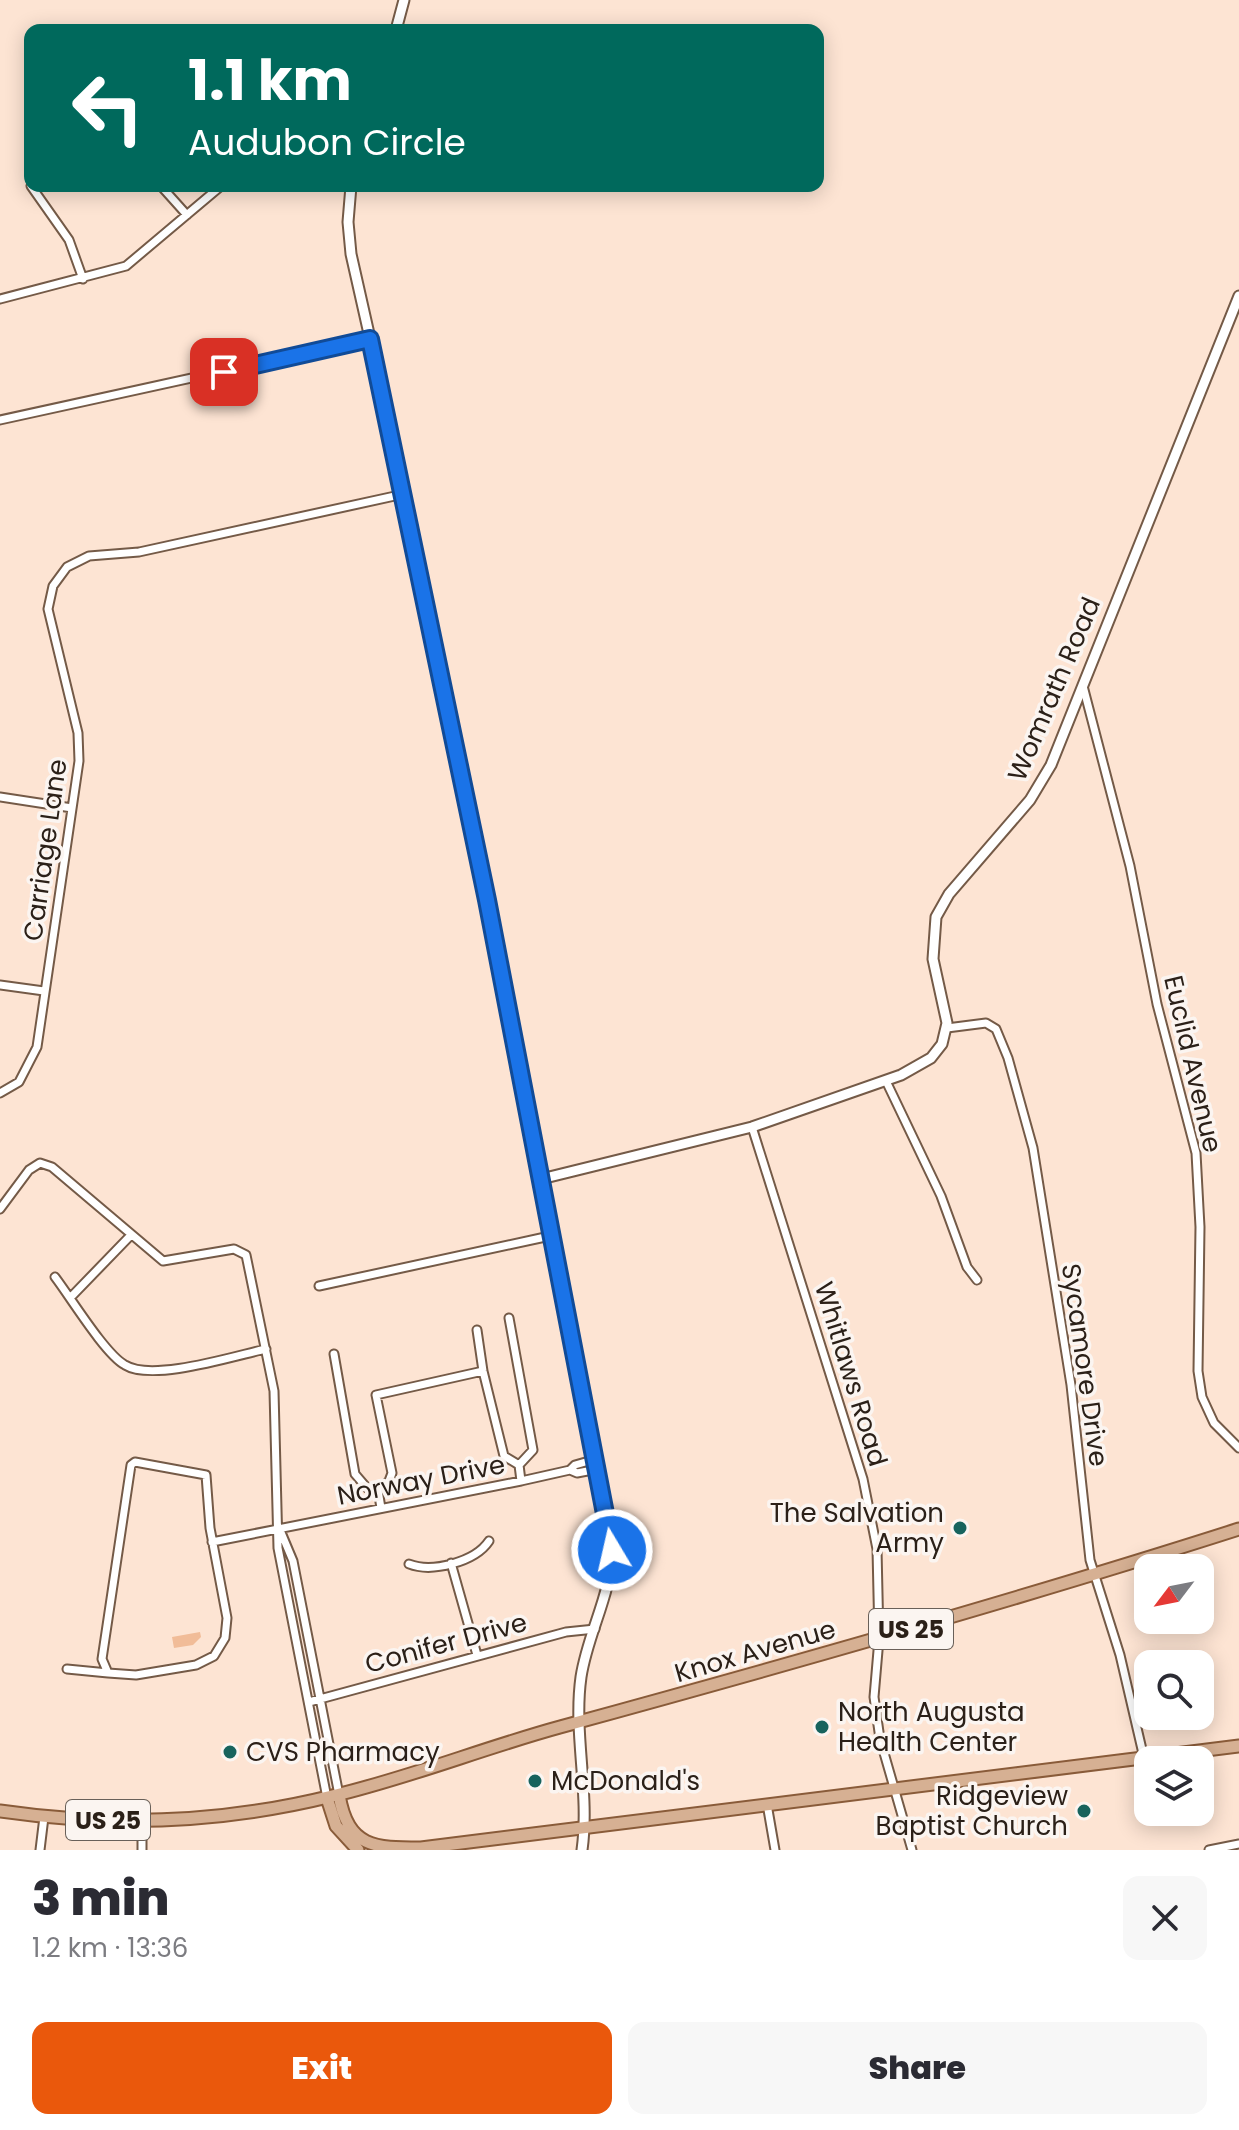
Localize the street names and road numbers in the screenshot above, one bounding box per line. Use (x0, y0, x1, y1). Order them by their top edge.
street label: Womrath Road (999, 591, 1109, 787)
street label: Carriage Lane (14, 757, 76, 943)
street label: Euclid Avenue (1155, 972, 1231, 1156)
street label: Sycamore Drive (1053, 1261, 1117, 1469)
street label: Whitlaws Road (806, 1277, 896, 1471)
street label: Norway Drive (334, 1446, 508, 1514)
street label: Conifer Drive (361, 1604, 531, 1682)
road number: US 25 (869, 1609, 953, 1649)
street label: Knox Avenue (670, 1611, 840, 1691)
road number: US 25 (66, 1800, 150, 1840)

